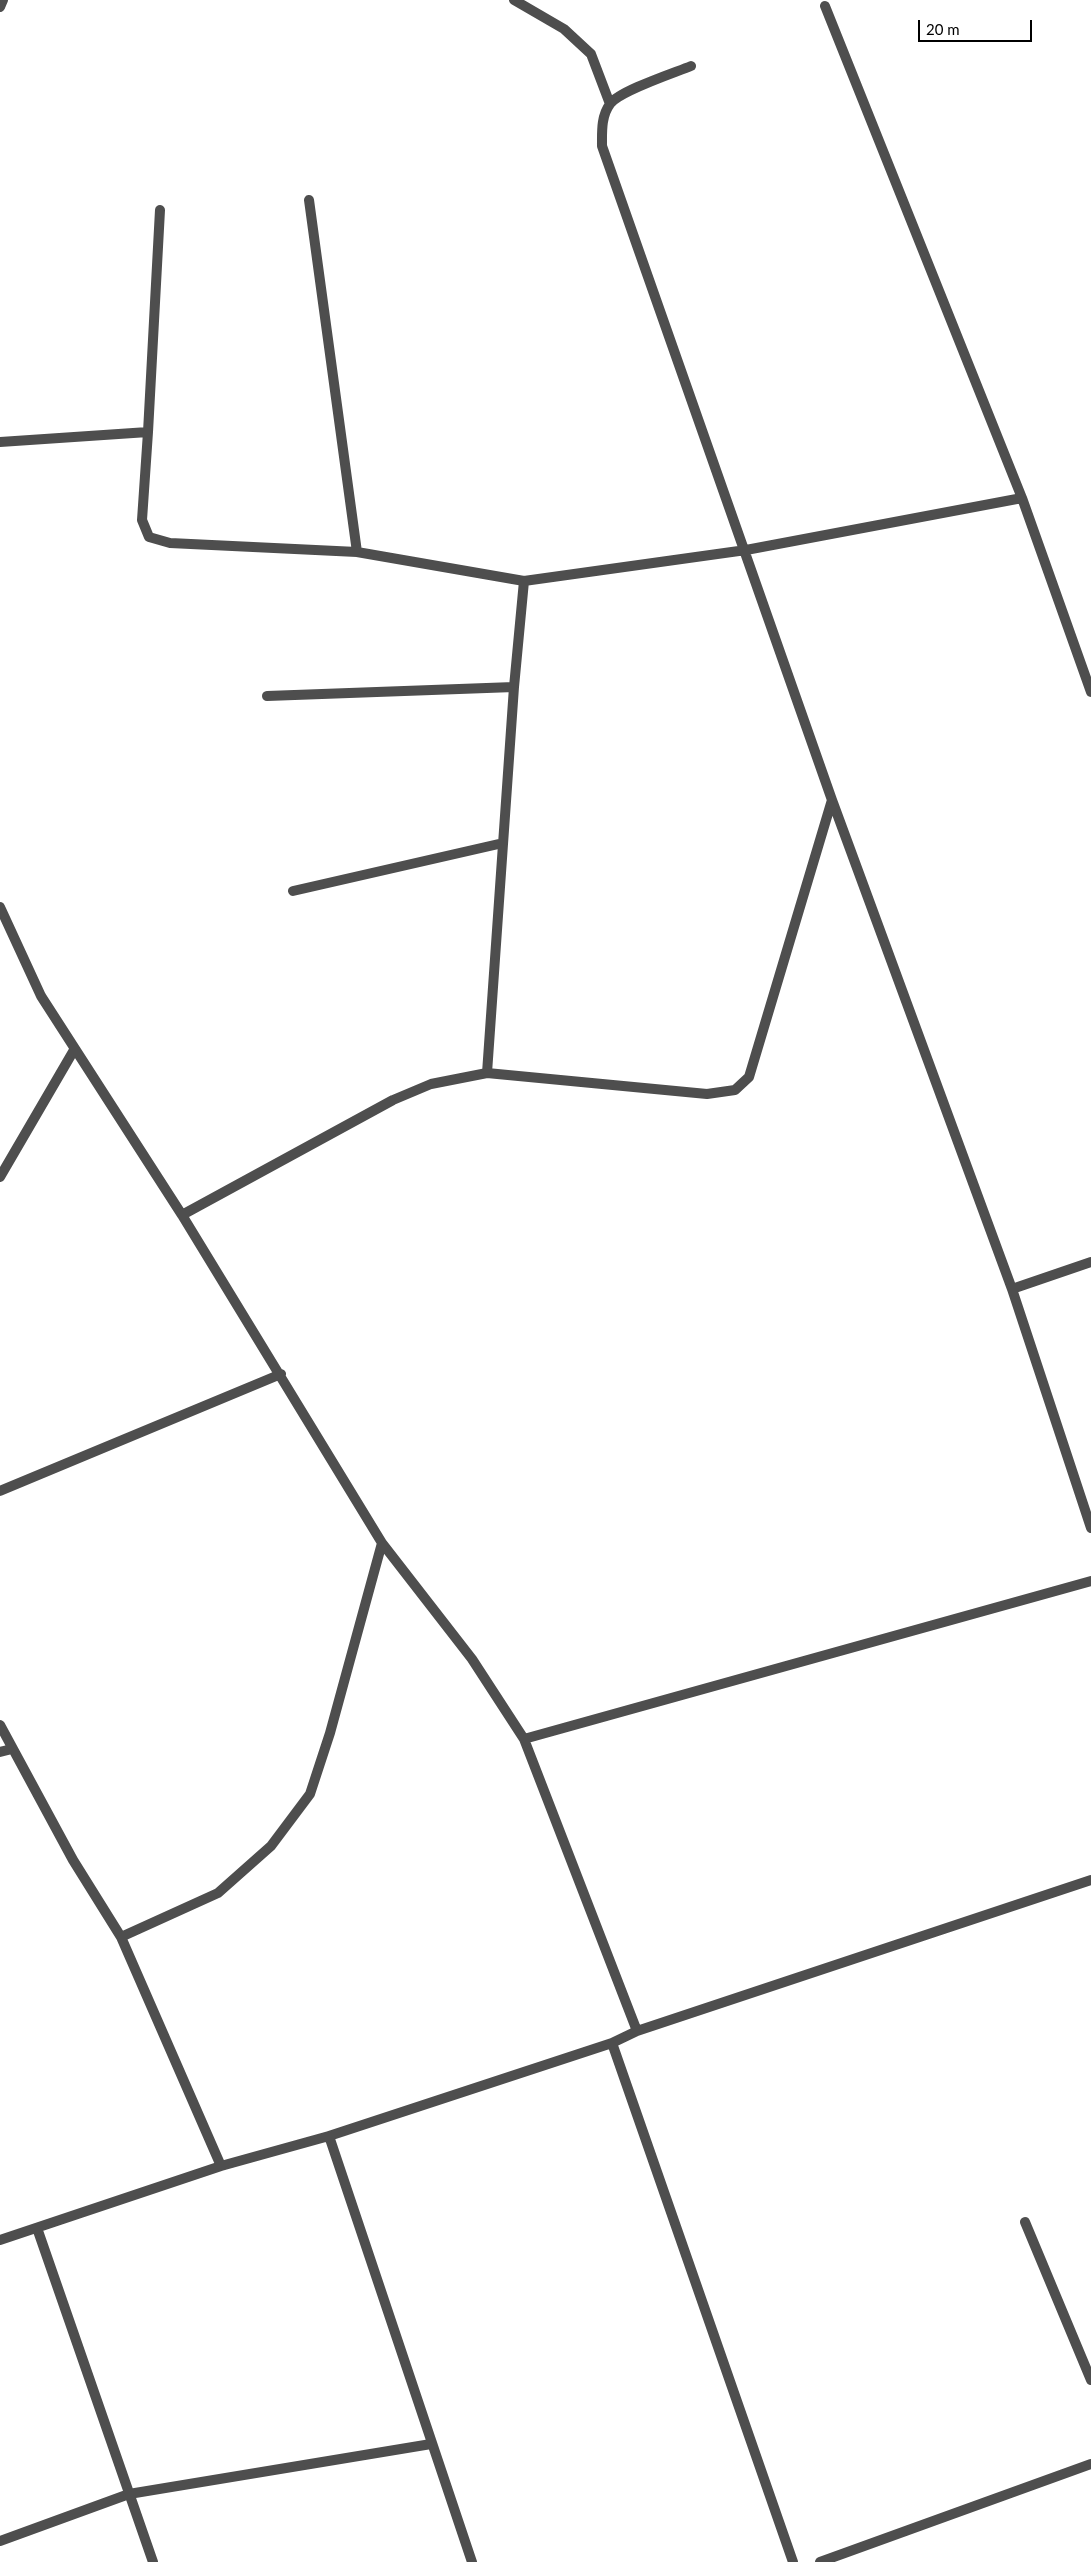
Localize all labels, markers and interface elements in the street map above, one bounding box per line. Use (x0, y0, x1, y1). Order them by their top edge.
scale bar (921, 10, 1035, 42)
text: 20 m (926, 20, 960, 38)

